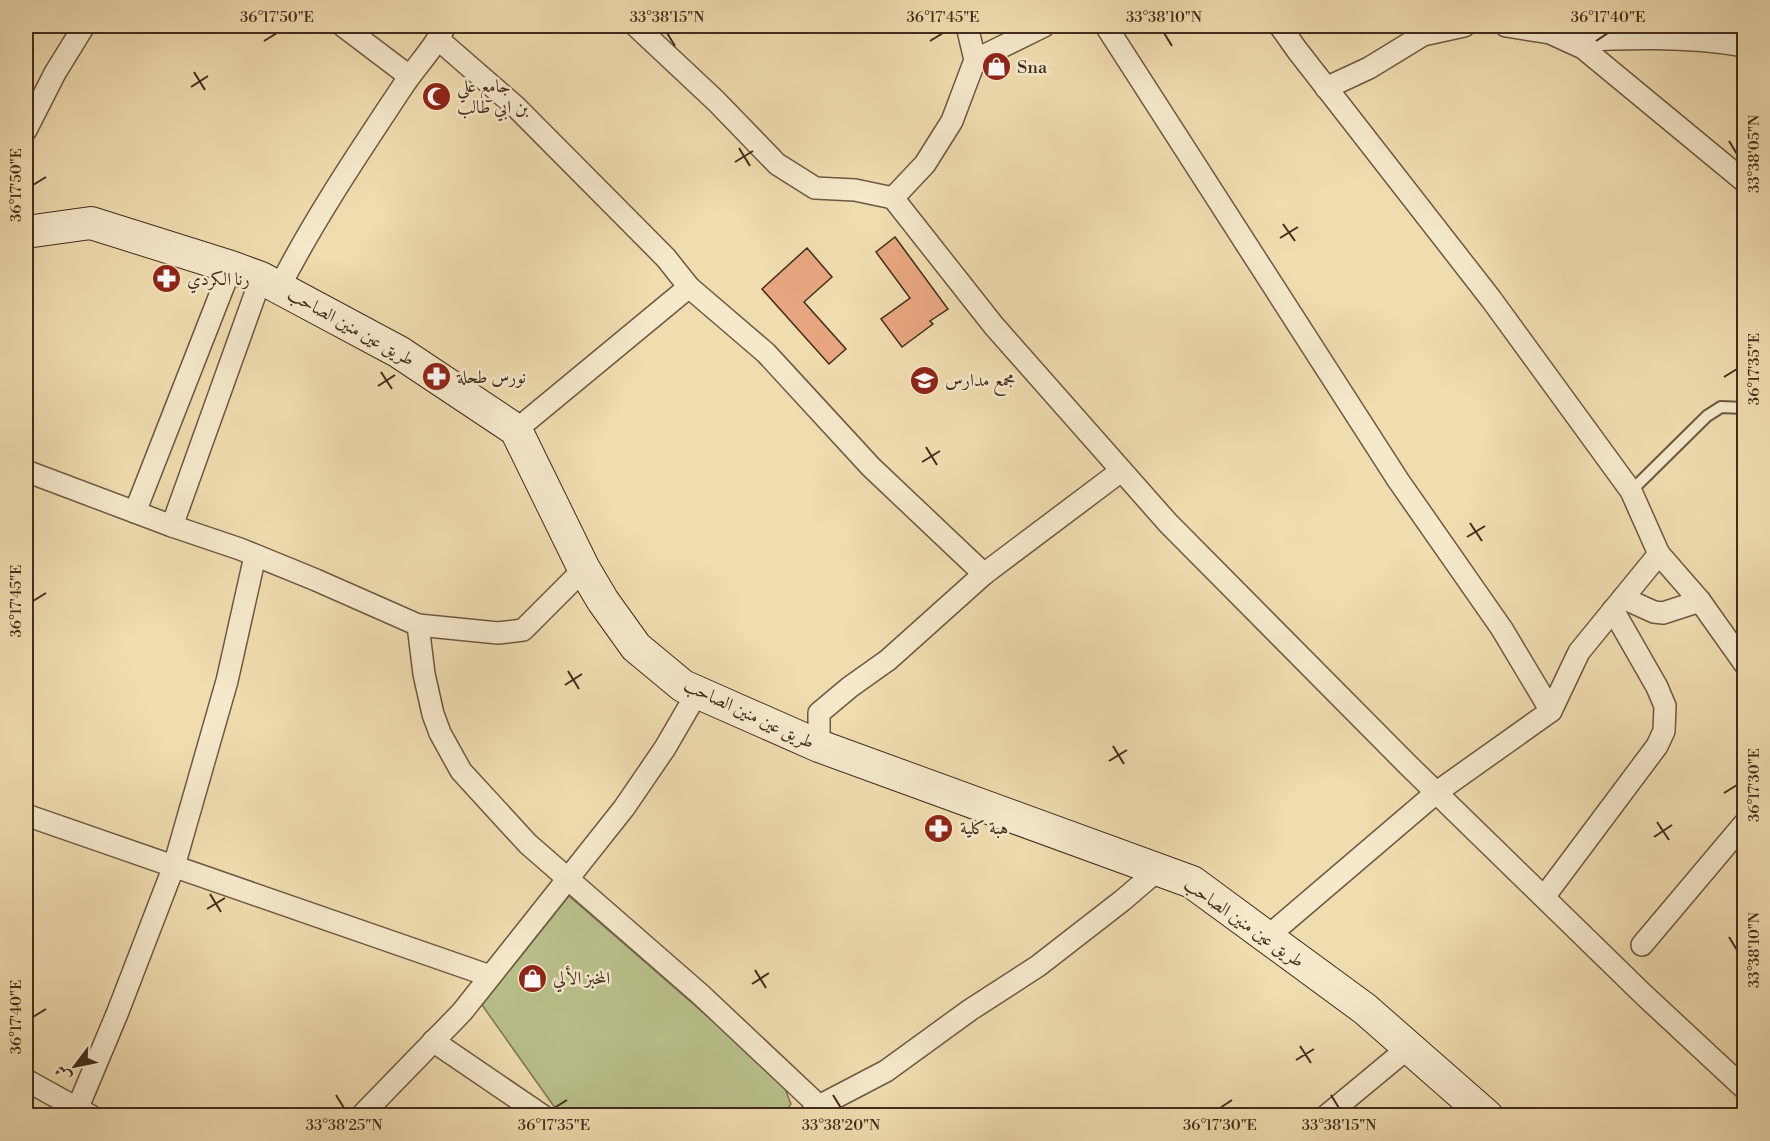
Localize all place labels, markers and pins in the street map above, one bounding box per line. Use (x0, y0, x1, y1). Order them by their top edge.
shop icon: Sna (980, 51, 1012, 83)
place label: Sna (1017, 56, 1048, 79)
place label: جامع علي بن ابي طالب (457, 75, 529, 122)
mosque icon: جامع علي بن ابي طالب (420, 80, 452, 112)
pharmacy icon: رنا الكردي (150, 263, 182, 295)
place label: رنا الكردي (187, 268, 250, 294)
pharmacy icon: نورس طحلة (420, 361, 452, 393)
school or university icon: مجمع مدارس (908, 364, 940, 396)
place label: نورس طحلة (456, 366, 526, 389)
place label: مجمع مدارس (945, 369, 1015, 396)
pharmacy icon: هبة كلية (923, 812, 955, 844)
place label: هبة كلية (960, 817, 1008, 840)
shop icon: المخبز الألي (516, 962, 548, 994)
place label: المخبز الألي (553, 965, 610, 993)

